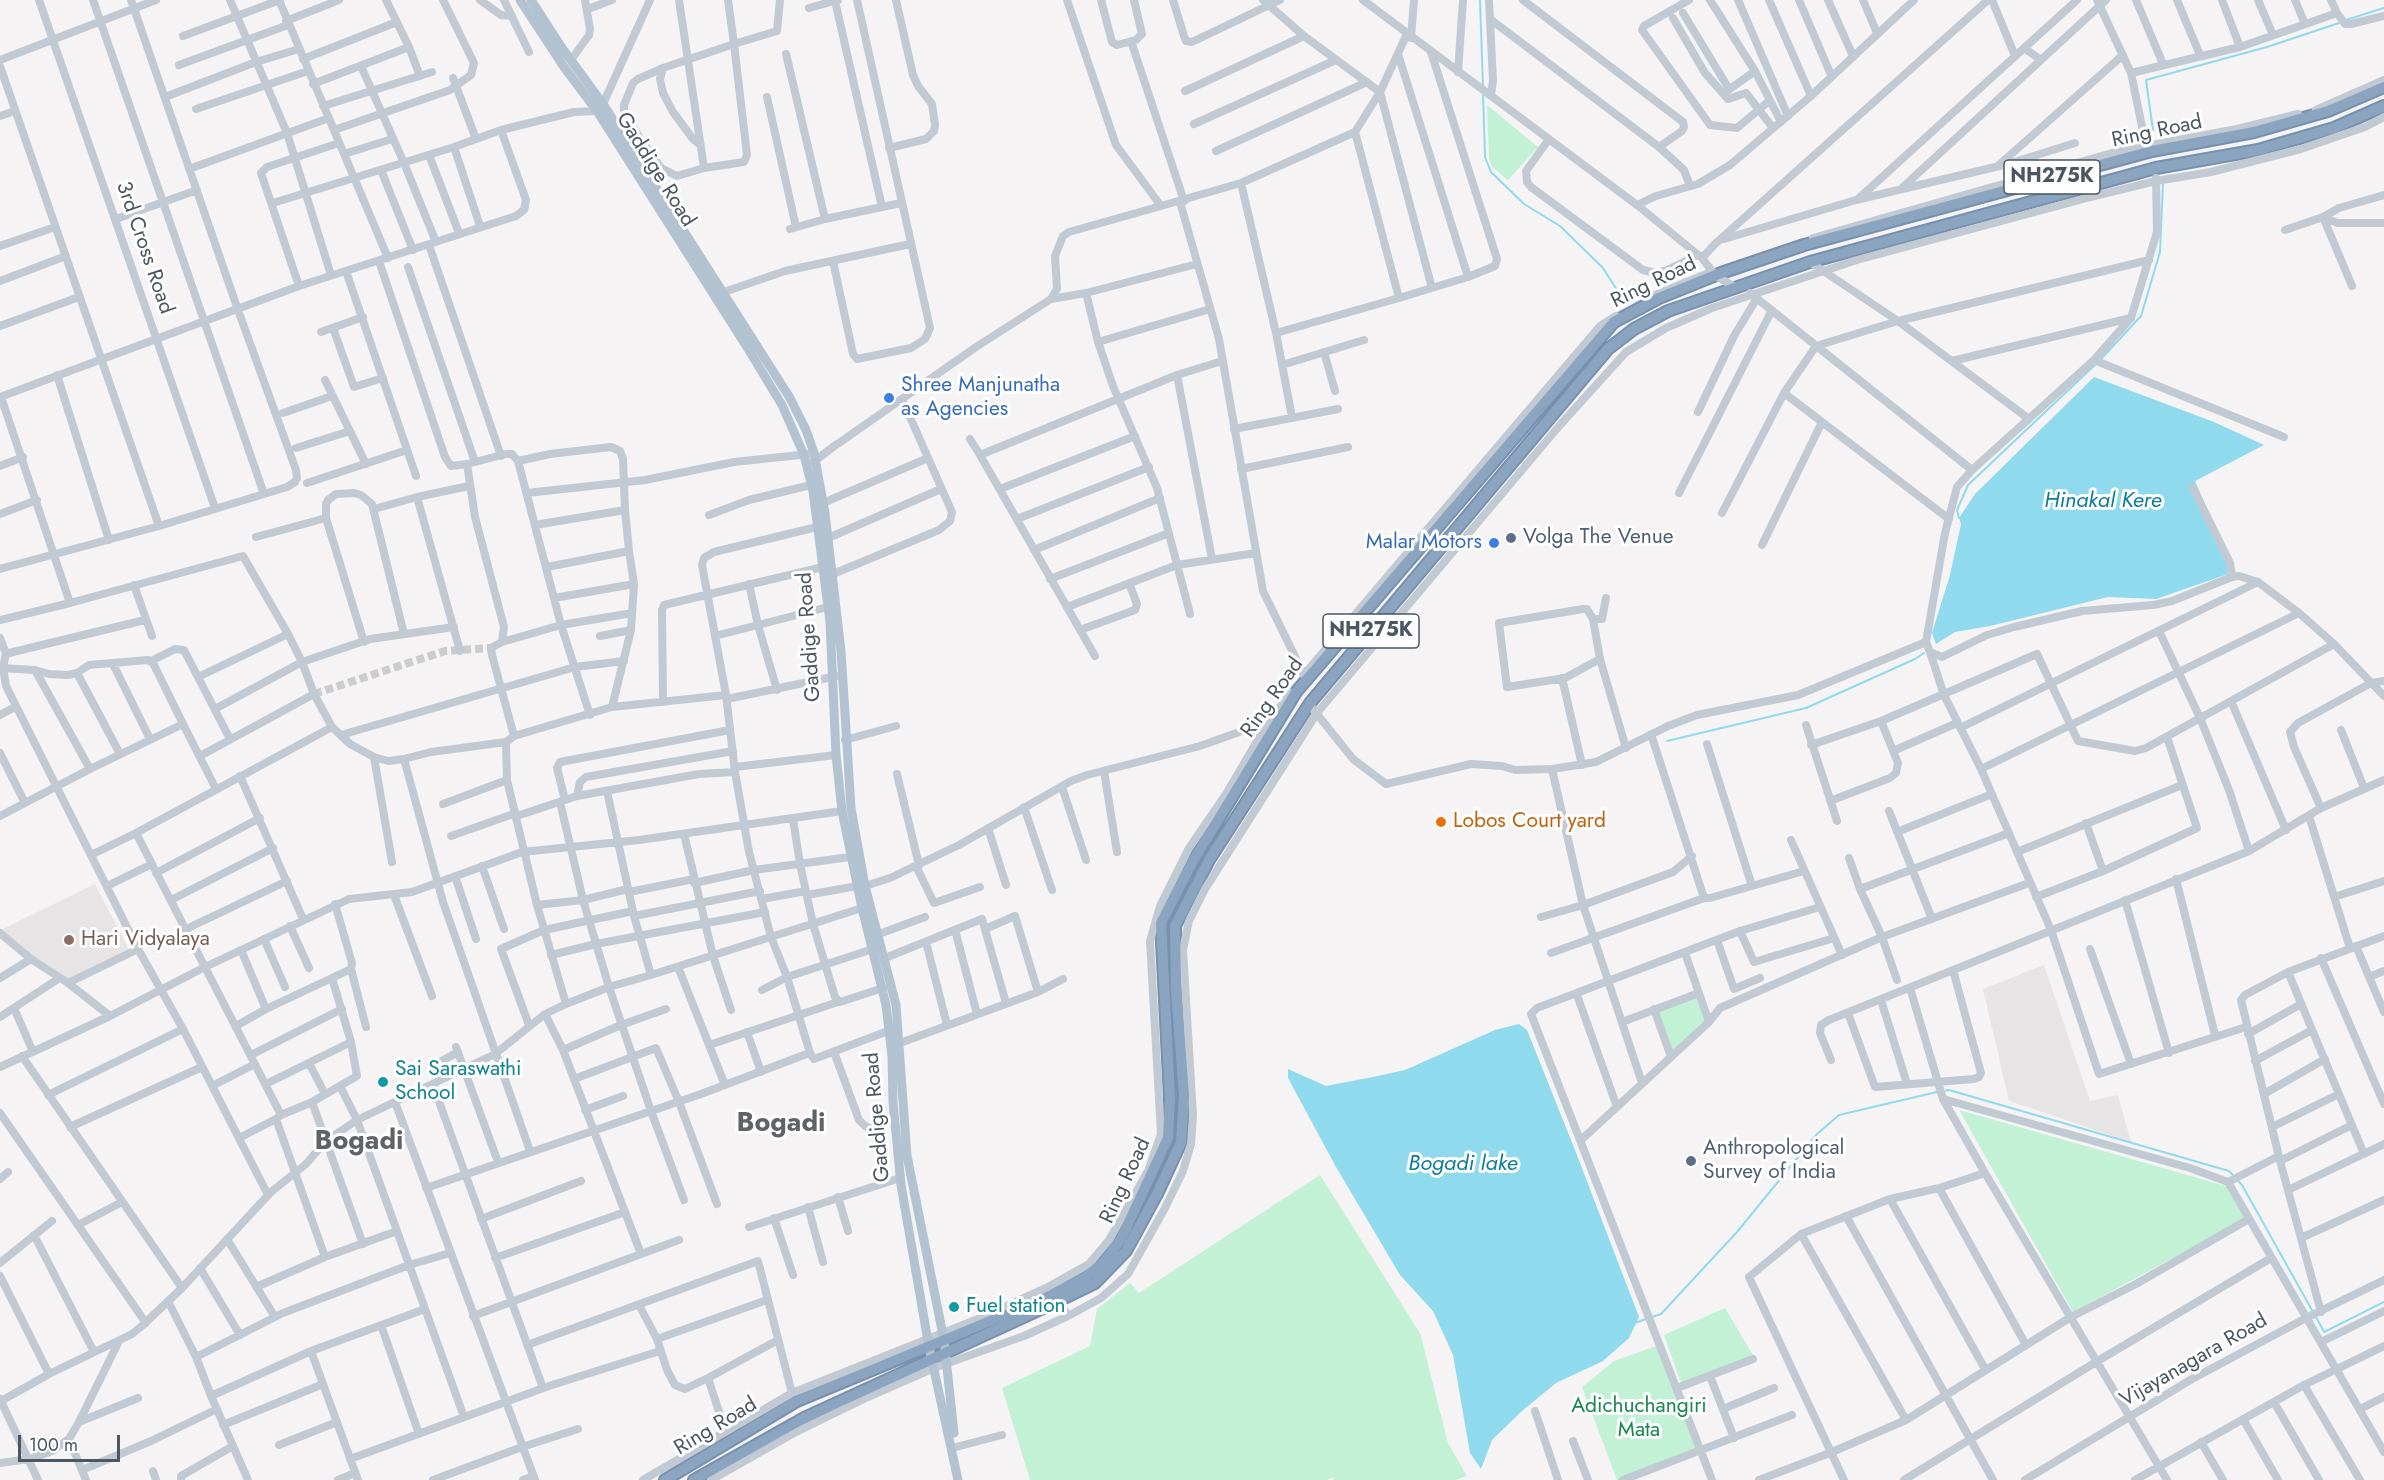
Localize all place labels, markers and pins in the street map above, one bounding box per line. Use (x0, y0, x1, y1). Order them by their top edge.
place label: Shree Manjunatha as Agencies (901, 373, 1060, 423)
marker: Shree Manjunatha as Agencies (882, 391, 896, 405)
place label: Volga The Venue (1523, 525, 1674, 551)
place label: Malar Motors (1366, 530, 1482, 556)
marker: Volga The Venue (1504, 531, 1518, 545)
marker: Malar Motors (1487, 536, 1501, 550)
place label: Lobos Court yard (1453, 809, 1606, 835)
marker: Lobos Court yard (1434, 815, 1448, 829)
place label: Hari Vidyalaya (81, 927, 210, 953)
marker: Hari Vidyalaya (62, 933, 76, 947)
place label: Sai Saraswathi School (395, 1057, 522, 1107)
marker: Sai Saraswathi School (376, 1075, 390, 1089)
place label: Anthropological Survey of India (1703, 1136, 1844, 1186)
marker: Anthropological Survey of India (1684, 1154, 1698, 1168)
place label: Fuel station (966, 1294, 1066, 1320)
marker: Fuel station (947, 1300, 961, 1314)

